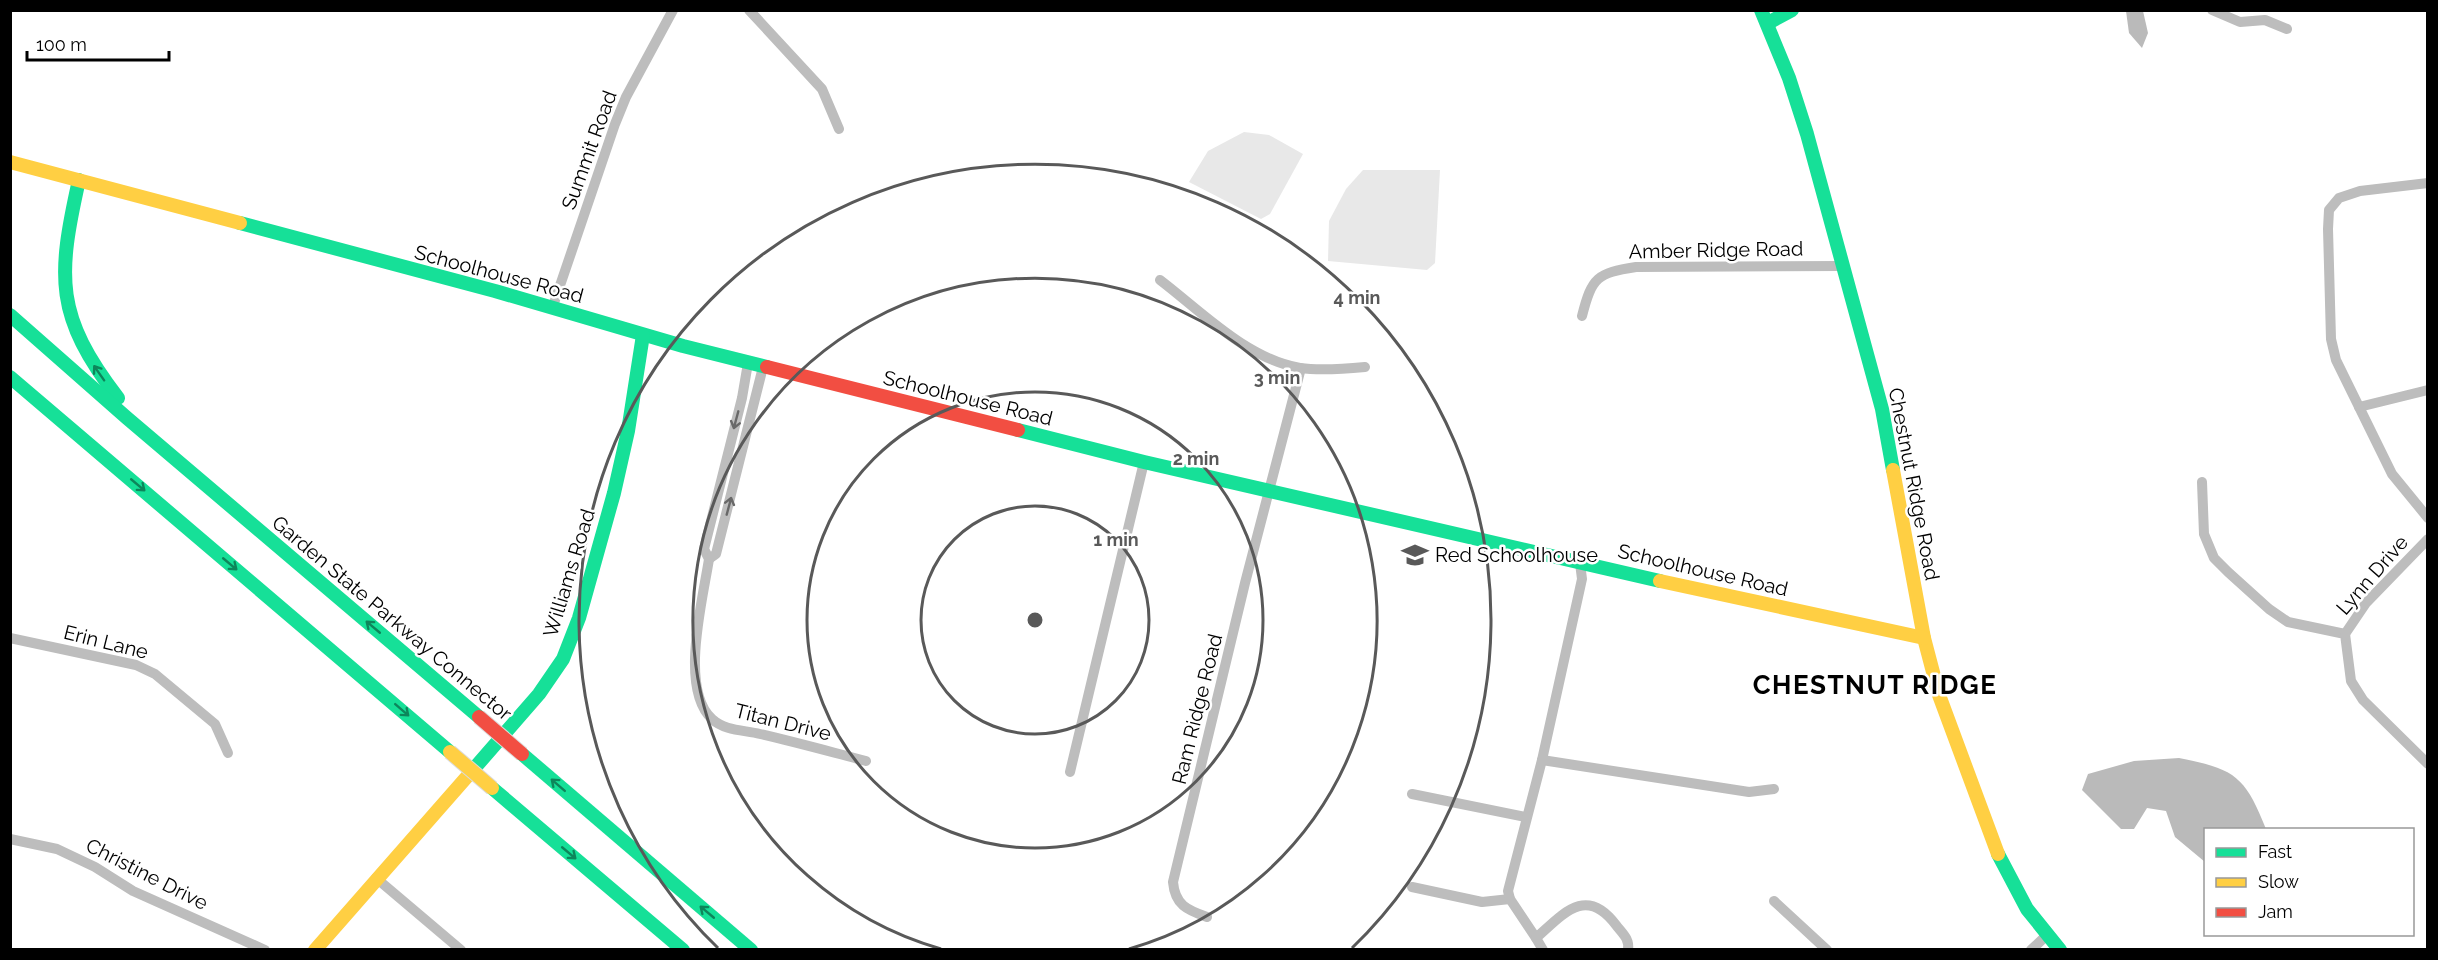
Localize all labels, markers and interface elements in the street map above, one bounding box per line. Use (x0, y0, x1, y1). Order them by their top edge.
scale bar (27, 24, 170, 62)
text: 100 m (36, 34, 87, 55)
street label: Summit Road (556, 87, 622, 213)
street label: Amber Ridge Road (1629, 236, 1803, 264)
street label: Schoolhouse Road (412, 240, 586, 308)
text: 4 min (1334, 287, 1380, 308)
one-way arrow (93, 365, 105, 382)
street label: Schoolhouse Road (881, 365, 1055, 431)
text: 3 min (1254, 367, 1300, 388)
street label: Chestnut Ridge Road (1884, 386, 1944, 582)
one-way arrow (730, 410, 741, 429)
text: 2 min (1173, 448, 1219, 469)
one-way arrow (130, 479, 146, 492)
one-way arrow (723, 497, 735, 516)
street label: Williams Road (538, 506, 600, 640)
street label: Garden State Parkway Connector (267, 511, 517, 725)
text: 1 min (1093, 529, 1139, 550)
street label: Lynn Drive (2331, 530, 2413, 619)
street label: Schoolhouse Road (1616, 539, 1790, 601)
school or university icon: Red Schoolhouse (1400, 540, 1430, 570)
place label: Red Schoolhouse (1435, 543, 1598, 567)
one-way arrow (222, 557, 237, 571)
centre of rings (1025, 610, 1045, 630)
street label: Erin Lane (61, 620, 151, 664)
one-way arrow (365, 621, 381, 634)
street label: Ram Ridge Road (1167, 631, 1227, 787)
district label: CHESTNUT RIDGE (1753, 670, 1997, 700)
street label: Titan Drive (732, 698, 834, 746)
one-way arrow (394, 704, 410, 717)
one-way arrow (551, 778, 566, 792)
legend (2204, 828, 2414, 936)
street label: Christine Drive (82, 833, 212, 915)
text: Fast (2258, 841, 2292, 862)
one-way arrow (561, 846, 576, 860)
text: Slow (2258, 871, 2299, 892)
text: Jam (2258, 901, 2293, 922)
one-way arrow (699, 905, 715, 918)

